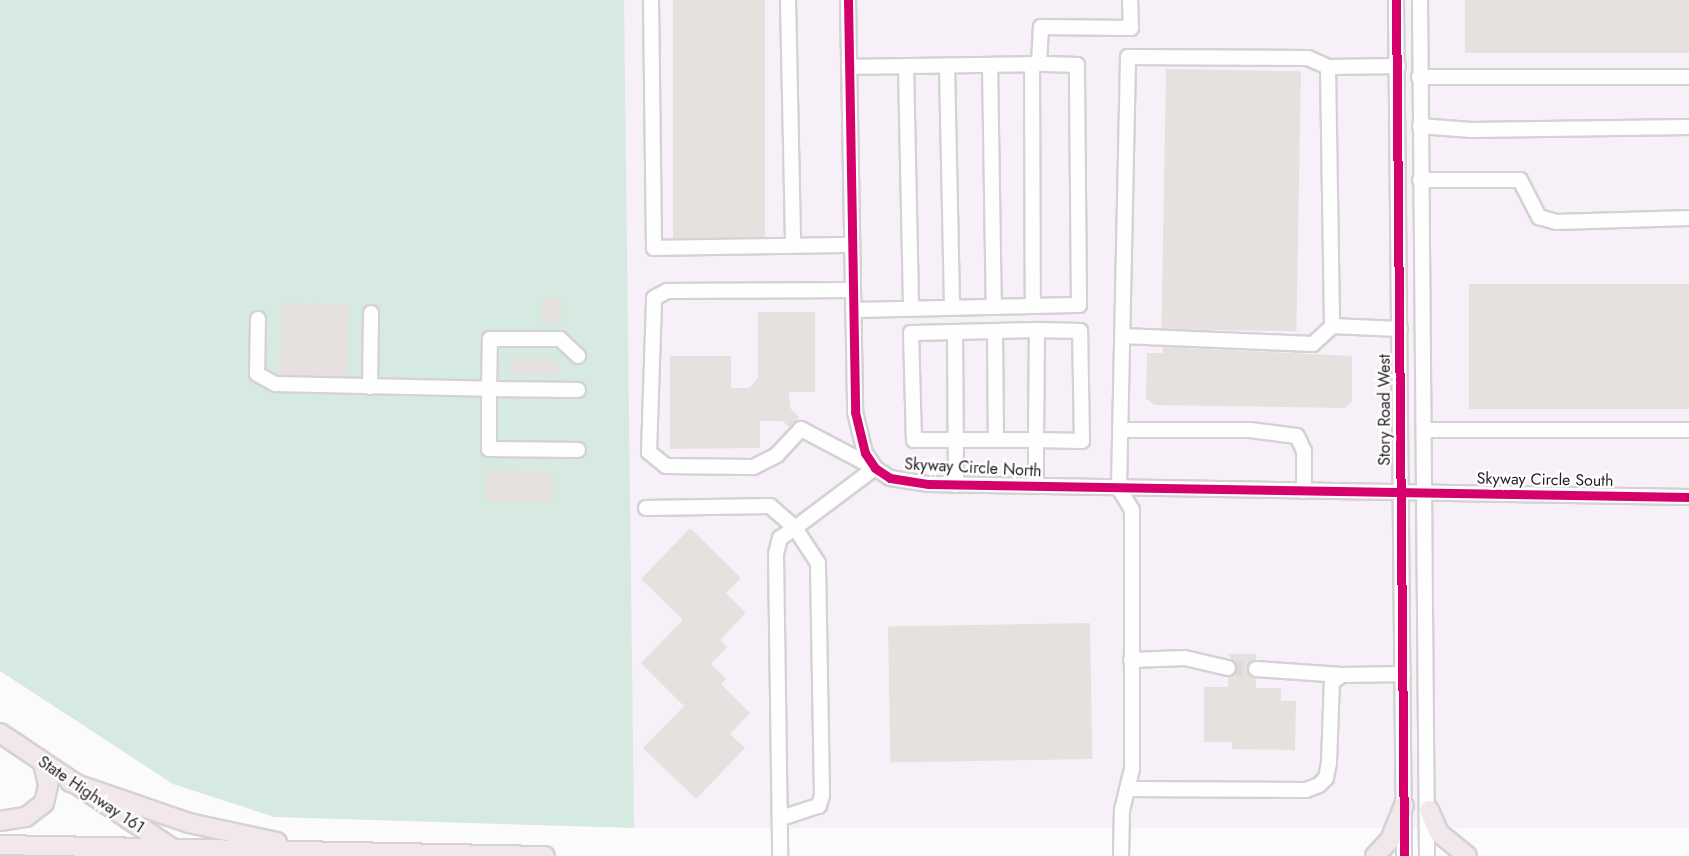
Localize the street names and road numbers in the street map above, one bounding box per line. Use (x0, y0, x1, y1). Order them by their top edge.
street label: Story Road West (1375, 354, 1395, 466)
street label: Skyway Circle North (904, 455, 1042, 481)
street label: Skyway Circle South (1476, 469, 1614, 491)
street label: State Highway 161 (34, 752, 148, 838)

